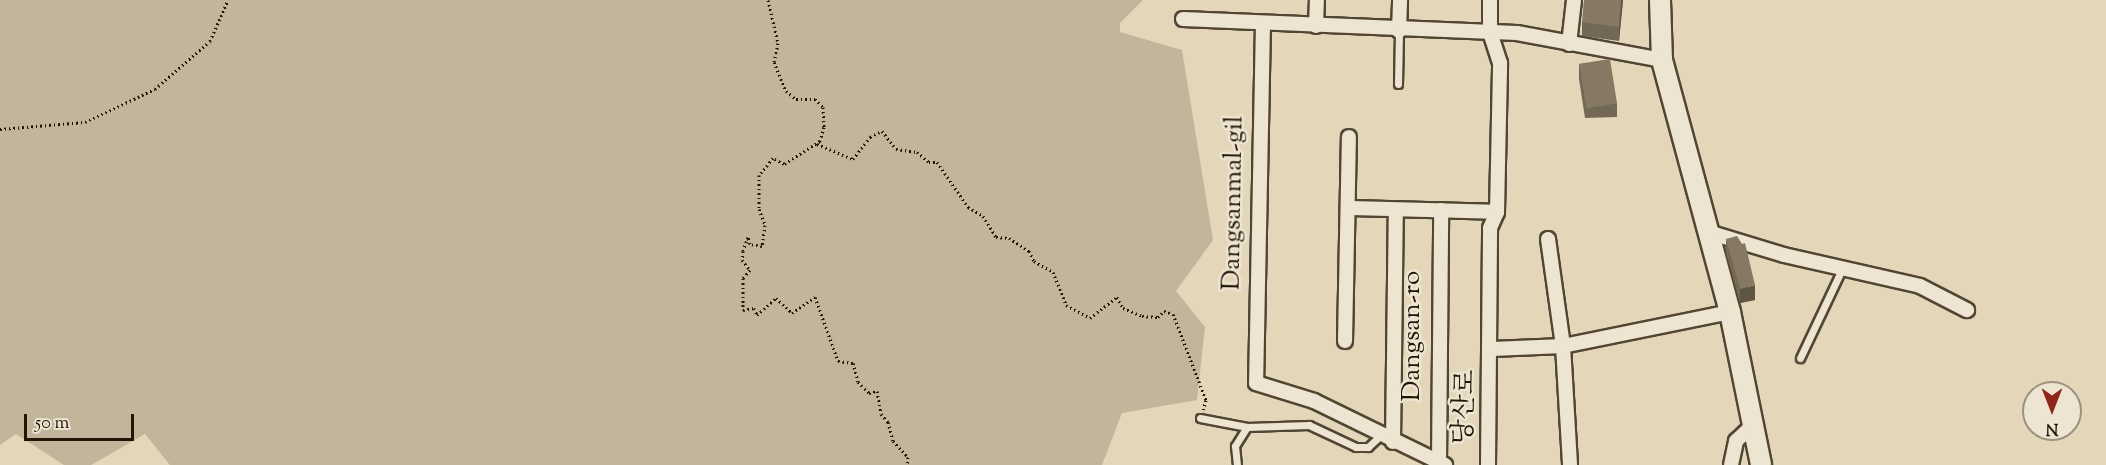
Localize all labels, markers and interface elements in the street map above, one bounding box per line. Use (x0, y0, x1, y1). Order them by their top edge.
street label: Dangsanmal-gil (1217, 115, 1251, 291)
street label: Dangsan-ro (1397, 271, 1429, 401)
street label: 당산로 (1449, 369, 1483, 445)
north arrow (2022, 381, 2082, 441)
scale bar (27, 402, 136, 440)
text: 50 m (35, 411, 69, 437)
text: N (2046, 416, 2058, 439)

